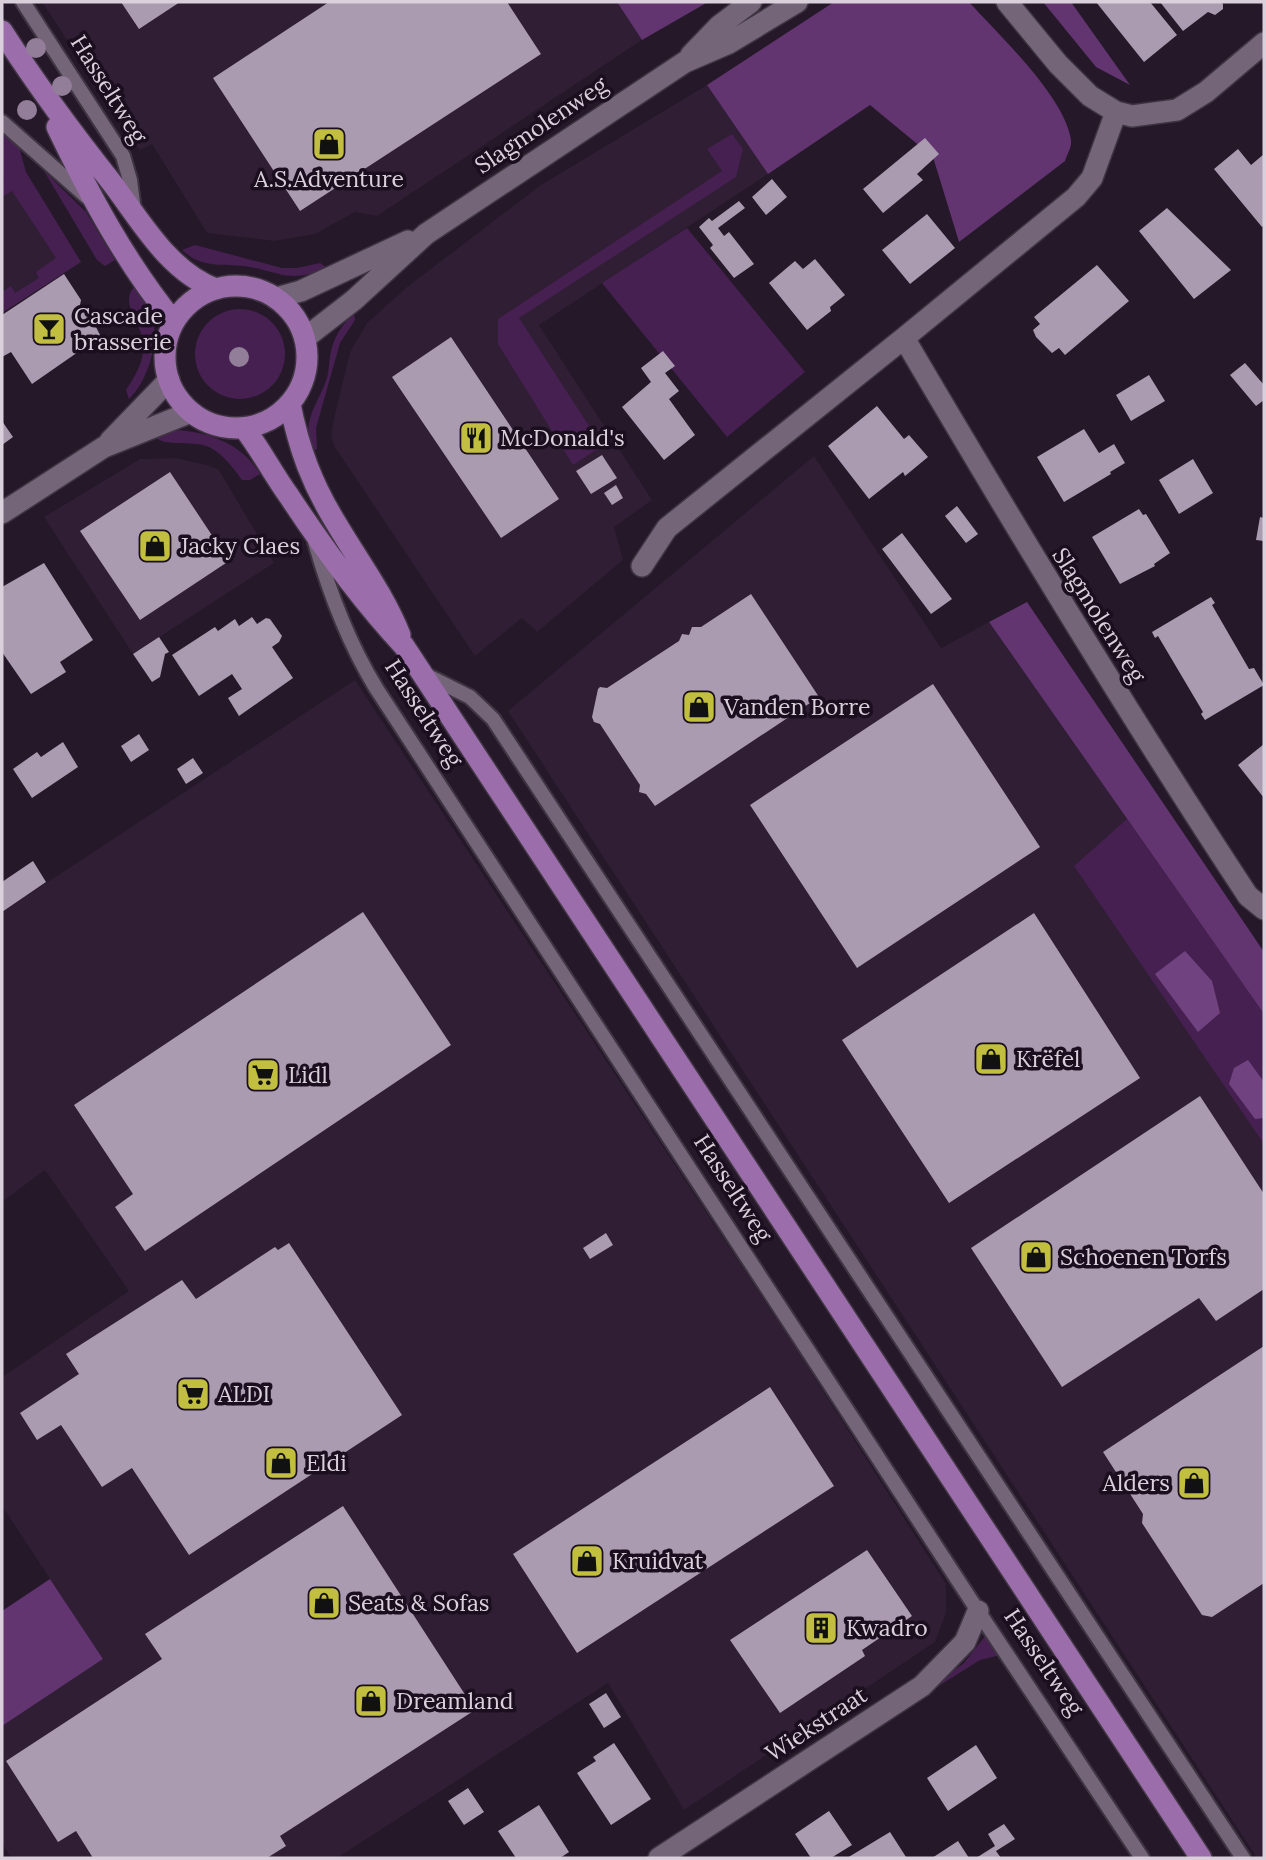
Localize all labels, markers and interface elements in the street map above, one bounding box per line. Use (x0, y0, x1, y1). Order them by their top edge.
street label: Hasseltweg (65, 29, 155, 149)
street label: Slagmolenweg (469, 69, 614, 180)
shop icon: A.S.Adventure (310, 125, 348, 163)
place label: A.S.Adventure (253, 164, 404, 193)
place label: Cascade brasserie (74, 301, 172, 356)
bar icon: Cascade brasserie (30, 310, 68, 348)
restaurant icon: McDonald's (457, 419, 495, 457)
place label: McDonald's (500, 423, 625, 452)
shop icon: Jacky Claes (136, 527, 174, 565)
place label: Jacky Claes (179, 531, 300, 560)
street label: Slagmolenweg (1046, 542, 1153, 689)
street label: Hasseltweg (379, 654, 471, 773)
shop icon: Vanden Borre (680, 688, 718, 726)
place label: Vanden Borre (723, 692, 871, 721)
shop icon: Krëfel (972, 1040, 1010, 1078)
place label: Krëfel (1016, 1044, 1080, 1073)
supermarket icon: Lidl (244, 1056, 282, 1094)
place label: Lidl (288, 1060, 328, 1089)
street label: Hasseltweg (688, 1129, 780, 1248)
shop icon: Schoenen Torfs (1017, 1238, 1055, 1276)
place label: Schoenen Torfs (1060, 1242, 1227, 1271)
supermarket icon: ALDI (174, 1375, 212, 1413)
place label: ALDI (217, 1379, 270, 1408)
shop icon: Eldi (262, 1444, 300, 1482)
place label: Eldi (306, 1448, 347, 1477)
shop icon: Alders (1175, 1464, 1213, 1502)
place label: Alders (1102, 1468, 1170, 1497)
shop icon: Kruidvat (568, 1542, 606, 1580)
place label: Kruidvat (612, 1546, 704, 1575)
shop icon: Seats & Sofas (305, 1584, 343, 1622)
place label: Seats & Sofas (348, 1588, 489, 1617)
street label: Hasseltweg (998, 1603, 1091, 1722)
building icon: Kwadro (802, 1609, 840, 1647)
place label: Kwadro (846, 1613, 928, 1642)
street label: Wiekstraat (759, 1680, 872, 1767)
shop icon: Dreamland (352, 1682, 390, 1720)
place label: Dreamland (396, 1686, 514, 1715)

